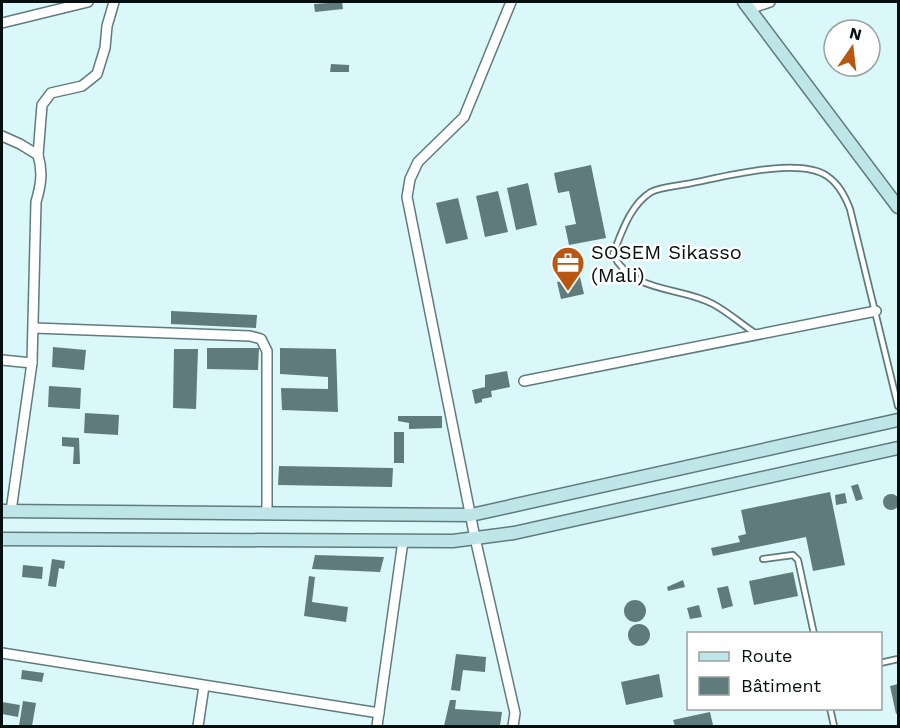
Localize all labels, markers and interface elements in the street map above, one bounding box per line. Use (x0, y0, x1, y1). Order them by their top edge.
north arrow (822, 18, 882, 78)
text: N (847, 23, 864, 45)
place label: SOSEM Sikasso (Mali) (591, 240, 742, 287)
office icon: SOSEM Sikasso (Mali) (550, 245, 586, 292)
legend (687, 632, 882, 710)
text: Route (741, 645, 793, 666)
text: Bâtiment (741, 675, 821, 696)

